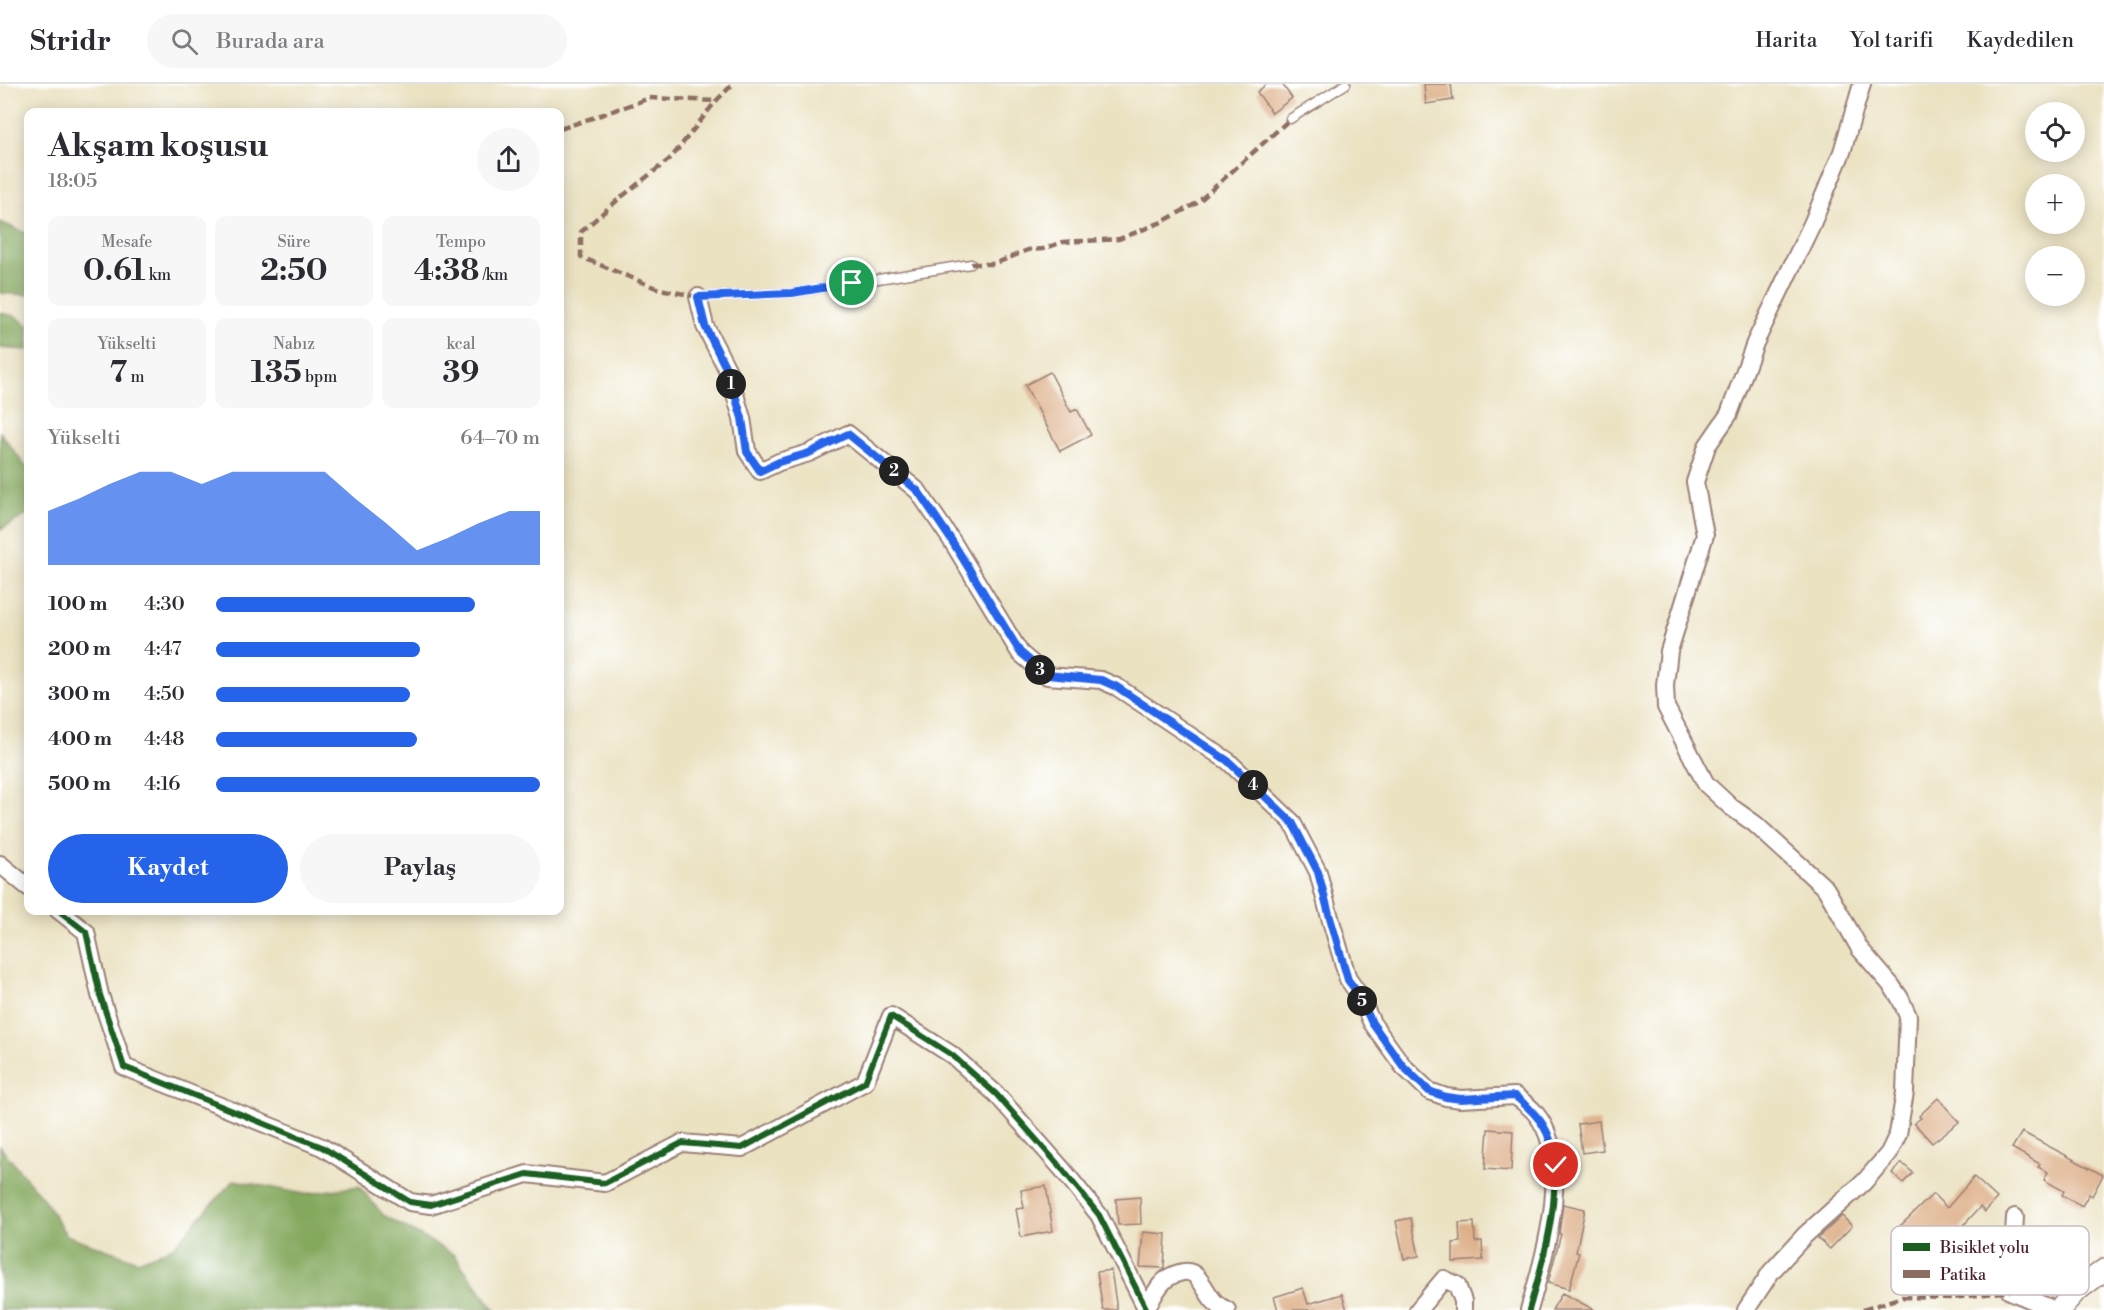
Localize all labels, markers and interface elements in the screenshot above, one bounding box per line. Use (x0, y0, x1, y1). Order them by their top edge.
search box (147, 14, 567, 68)
text: Stridr (30, 24, 111, 59)
icon: search (168, 25, 201, 58)
text: Burada ara (216, 28, 325, 55)
text: Harita (1755, 28, 1817, 54)
text: Yol tarifi (1850, 28, 1934, 54)
text: Kaydedilen (1967, 28, 2074, 54)
map controls (2025, 102, 2085, 306)
button: locate (2025, 102, 2085, 162)
text: Akşam koşusu (48, 126, 268, 167)
button: share (477, 128, 540, 191)
text: 18:05 (48, 169, 97, 194)
button: + (2025, 174, 2085, 234)
text: Mesafe (102, 232, 152, 252)
text: Süre (277, 232, 311, 252)
text: Tempo (436, 232, 486, 252)
button: − (2025, 246, 2085, 306)
text: 0.61 (83, 252, 145, 290)
text: 2:50 (260, 252, 328, 290)
text: 4:38 (414, 252, 479, 290)
pin (826, 257, 877, 308)
text: km (145, 265, 171, 285)
text: /km (479, 265, 508, 285)
icon: arrive (835, 266, 868, 299)
text: Yükselti (98, 334, 156, 354)
text: Nabız (273, 334, 315, 354)
text: kcal (446, 334, 476, 354)
text: 7 (109, 354, 127, 392)
text: 135 (251, 354, 302, 392)
text: 39 (443, 354, 479, 392)
text: m (127, 367, 145, 387)
text: bpm (302, 367, 337, 387)
pin: 1 (716, 369, 746, 399)
text: 1 (727, 374, 735, 394)
text: Yükselti (48, 426, 121, 451)
text: 64–70 m (460, 426, 540, 451)
pin: 2 (879, 456, 909, 486)
text: 2 (889, 461, 899, 481)
text: 100 m (48, 592, 107, 617)
text: 4:30 (144, 592, 185, 617)
text: 200 m (48, 637, 111, 662)
text: 4:47 (144, 637, 182, 662)
pin: 3 (1025, 655, 1055, 685)
text: 3 (1035, 660, 1045, 680)
text: 300 m (48, 682, 111, 707)
text: 4:50 (144, 682, 185, 707)
text: 400 m (48, 727, 112, 752)
text: 4:48 (144, 727, 185, 752)
pin: 4 (1238, 770, 1268, 800)
text: 500 m (48, 772, 111, 797)
text: 4:16 (144, 772, 180, 797)
text: 4 (1248, 775, 1258, 795)
button: Kaydet (48, 834, 288, 903)
button: Paylaş (300, 834, 540, 903)
pin: 5 (1347, 986, 1377, 1016)
text: 5 (1357, 991, 1367, 1011)
pin (1530, 1139, 1581, 1190)
icon: check (1539, 1148, 1572, 1181)
legend (1891, 1226, 2089, 1295)
text: Bisiklet yolu (1939, 1238, 2029, 1258)
text: Patika (1940, 1265, 1987, 1285)

